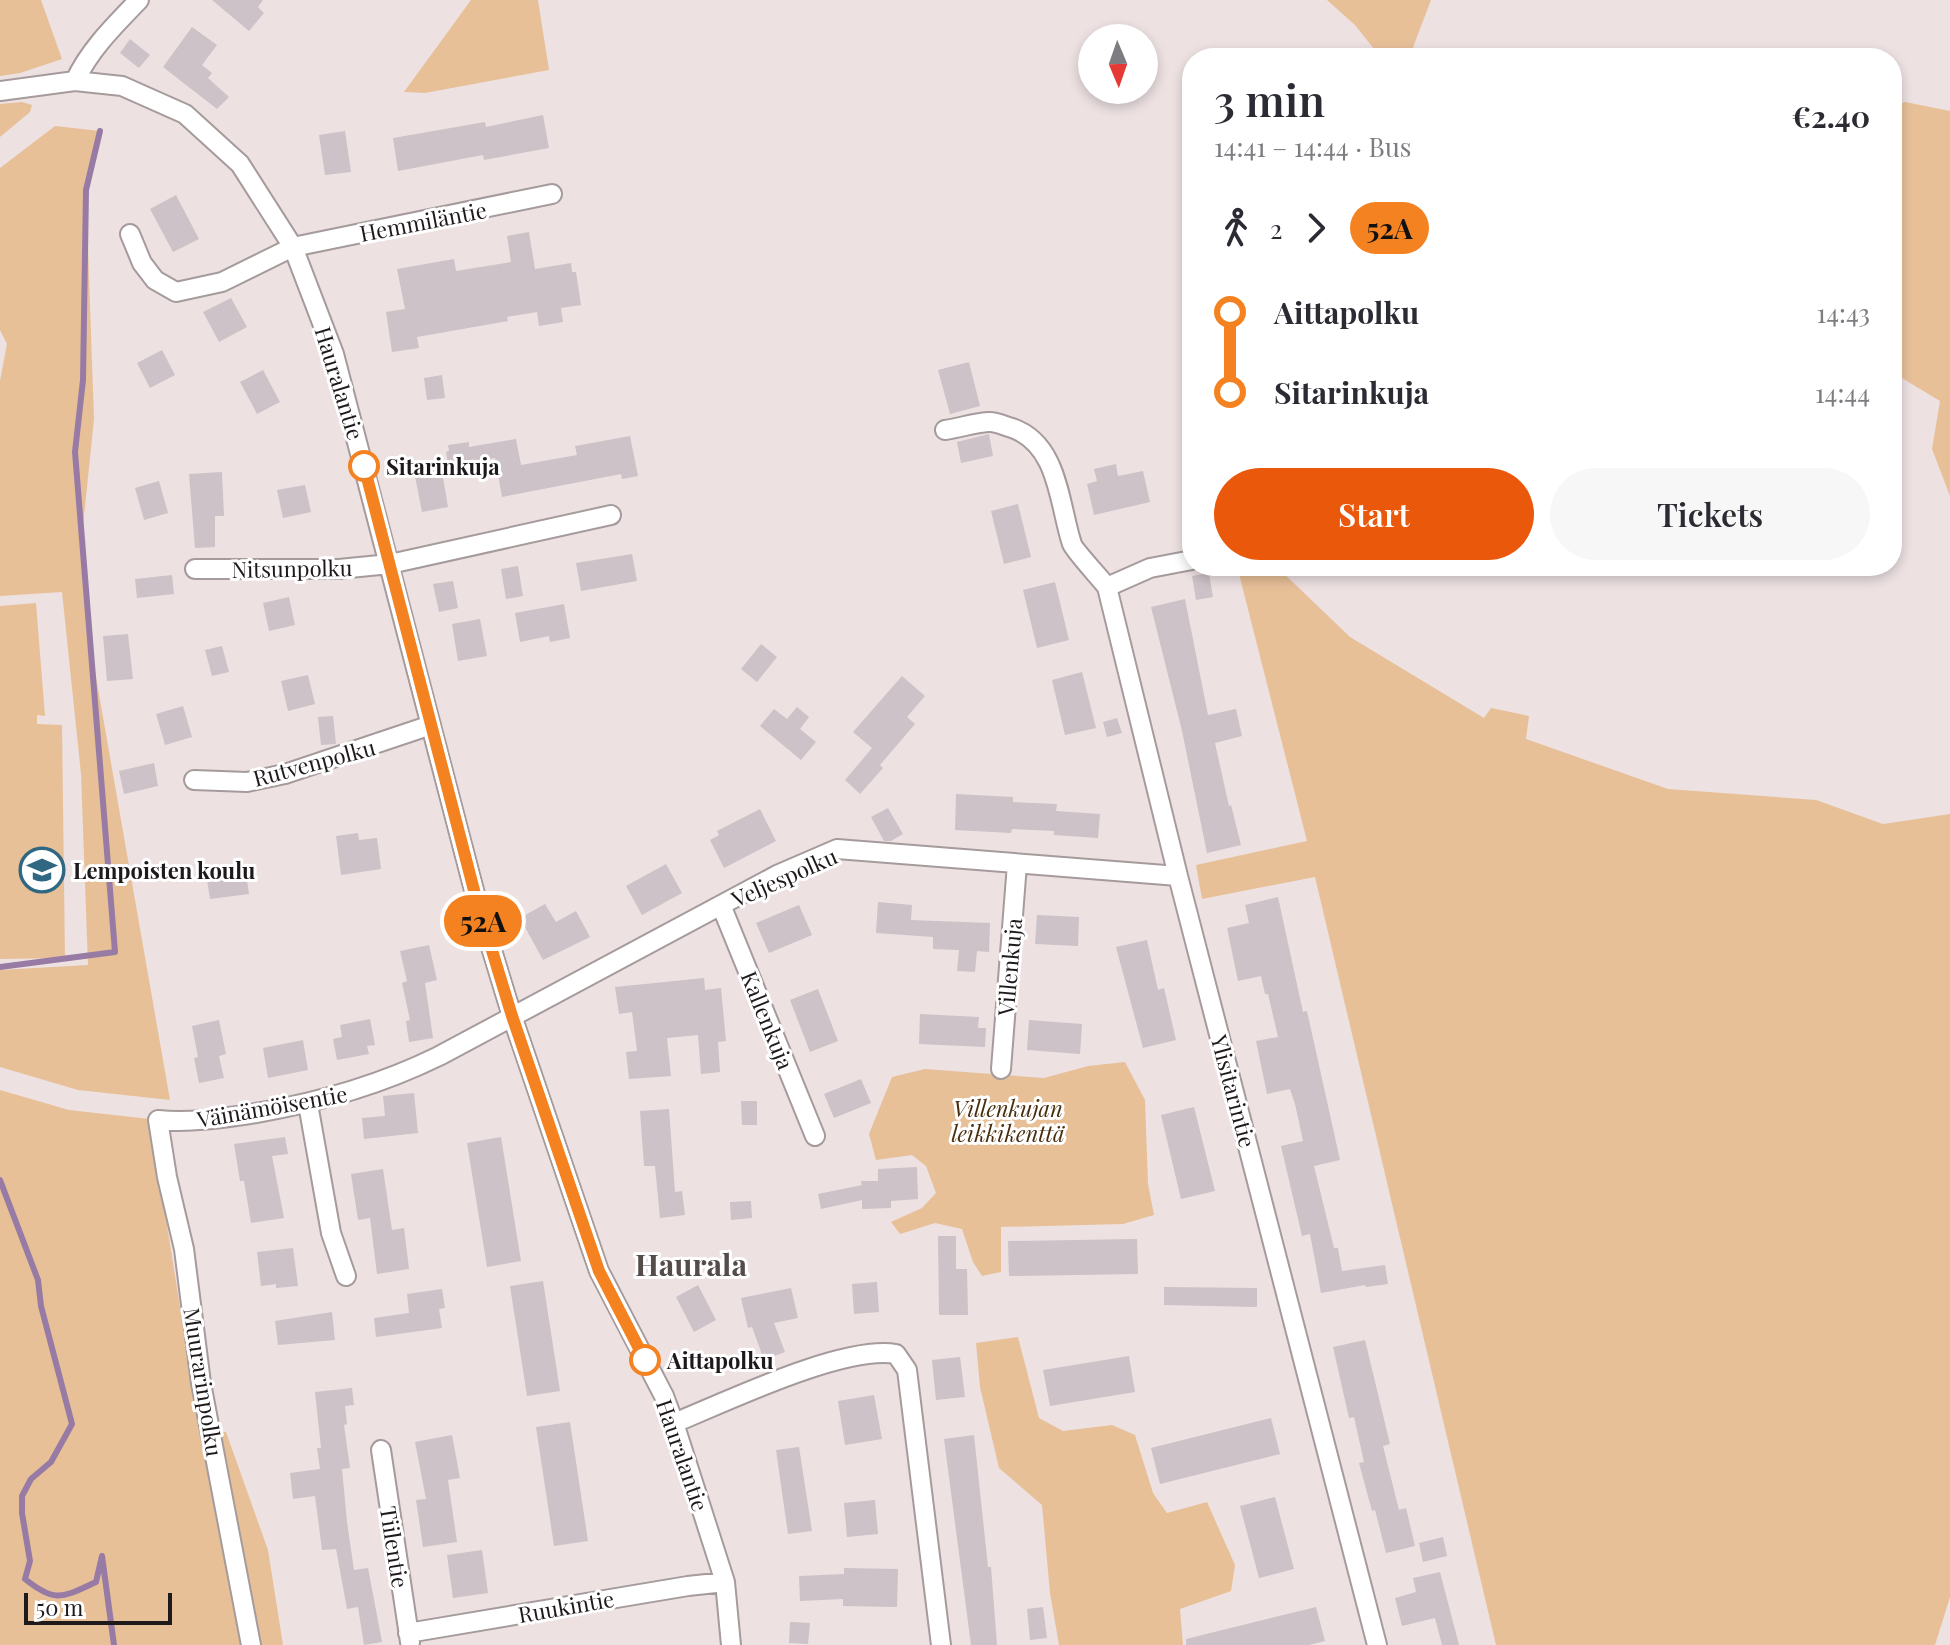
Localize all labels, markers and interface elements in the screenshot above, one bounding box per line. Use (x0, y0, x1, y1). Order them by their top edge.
north arrow (1078, 24, 1158, 104)
map controls (1078, 24, 1158, 104)
text: 3 min (1214, 69, 1325, 128)
text: €2.40 (1792, 96, 1870, 136)
text: 14:41 – 14:44 · Bus (1214, 129, 1411, 164)
street label: Hemmiläntie (357, 194, 489, 248)
icon: walk (1214, 206, 1258, 250)
icon: forward (1294, 206, 1338, 250)
text: 52A (1366, 209, 1413, 246)
text: 2 (1270, 211, 1282, 246)
text: Aittapolku (1274, 292, 1419, 332)
text: 14:43 (1817, 295, 1870, 330)
street label: Hauralantie (309, 323, 371, 443)
text: Sitarinkuja (1274, 372, 1429, 412)
text: 14:44 (1815, 375, 1870, 410)
marker: Sitarinkuja (349, 451, 379, 481)
place label: Sitarinkuja (386, 451, 500, 481)
button: Start (1214, 468, 1534, 560)
button: Tickets (1550, 468, 1870, 560)
street label: Nitsunpolku (231, 552, 353, 584)
street label: Rutvenpolku (250, 731, 379, 793)
street label: Veljespolku (726, 840, 842, 914)
school or university icon: Lempoisten koulu (18, 846, 66, 894)
place label: Lempoisten koulu (73, 855, 255, 885)
line badge: 52A (437, 895, 529, 947)
text: 52A (460, 902, 506, 939)
street label: Villenkuja (990, 917, 1028, 1018)
street label: Kallenkuja (735, 966, 801, 1074)
street label: Ylisitarintie (1204, 1030, 1263, 1151)
street label: Väinämöisentie (194, 1078, 349, 1134)
park label: Villenkujan leikkikenttä (952, 1093, 1065, 1148)
district label: Haurala (635, 1244, 747, 1284)
street label: Muurarinpolku (177, 1305, 231, 1459)
marker: Aittapolku (630, 1345, 660, 1375)
place label: Aittapolku (666, 1345, 773, 1375)
street label: Hauralantie (650, 1395, 716, 1515)
street label: Tiilentie (374, 1504, 416, 1590)
street label: Ruukintie (516, 1583, 616, 1629)
scale bar (24, 1589, 172, 1625)
text: 50 m (36, 1592, 83, 1622)

